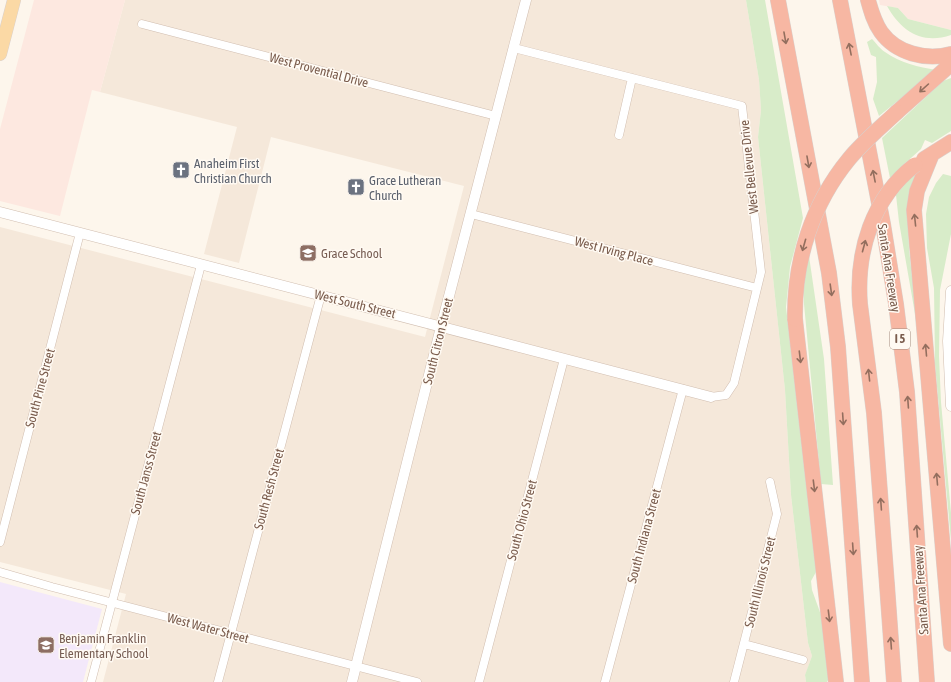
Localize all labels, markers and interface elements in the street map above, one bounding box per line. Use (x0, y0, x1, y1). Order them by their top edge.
one-way arrow (782, 31, 790, 44)
one-way arrow (845, 42, 853, 55)
street label: West Provential Drive (268, 50, 370, 90)
one-way arrow (919, 83, 929, 93)
street label: West Bellevue Drive (737, 119, 761, 215)
one-way arrow (804, 155, 812, 168)
place label: Anaheim First Christian Church (194, 156, 272, 186)
church icon: Anaheim First Christian Church (171, 160, 191, 180)
one-way arrow (869, 170, 877, 183)
place label: Grace Lutheran Church (369, 173, 441, 203)
church icon: Grace Lutheran Church (346, 177, 366, 197)
one-way arrow (911, 214, 918, 227)
street label: Santa Ana Freeway (875, 223, 903, 314)
street label: West Irving Place (573, 233, 655, 269)
one-way arrow (800, 238, 807, 251)
one-way arrow (861, 239, 868, 252)
school or university icon: Grace School (298, 243, 318, 263)
place label: Grace School (321, 246, 383, 261)
one-way arrow (827, 283, 835, 296)
street label: West South Street (313, 287, 397, 321)
street label: South Citron Street (420, 296, 456, 386)
road number: I 5 (890, 329, 910, 349)
one-way arrow (922, 344, 930, 357)
street label: South Pine Street (22, 347, 58, 429)
one-way arrow (796, 350, 803, 363)
one-way arrow (866, 369, 873, 382)
one-way arrow (904, 396, 911, 409)
one-way arrow (840, 412, 847, 425)
street label: South Janss Street (128, 429, 164, 516)
street label: South Resh Street (251, 447, 287, 531)
one-way arrow (933, 473, 941, 486)
street label: South Ohio Street (504, 478, 540, 562)
one-way arrow (811, 479, 818, 492)
street label: South Indiana Street (624, 487, 664, 585)
one-way arrow (877, 498, 884, 511)
one-way arrow (913, 525, 920, 538)
street label: South Illinois Street (741, 535, 779, 629)
one-way arrow (849, 542, 856, 555)
street label: Santa Ana Freeway (910, 544, 932, 635)
one-way arrow (825, 609, 833, 622)
street label: West Water Street (166, 610, 251, 646)
place label: Benjamin Franklin Elementary School (59, 631, 149, 661)
school or university icon: Benjamin Franklin Elementary School (36, 635, 56, 655)
one-way arrow (888, 637, 895, 650)

